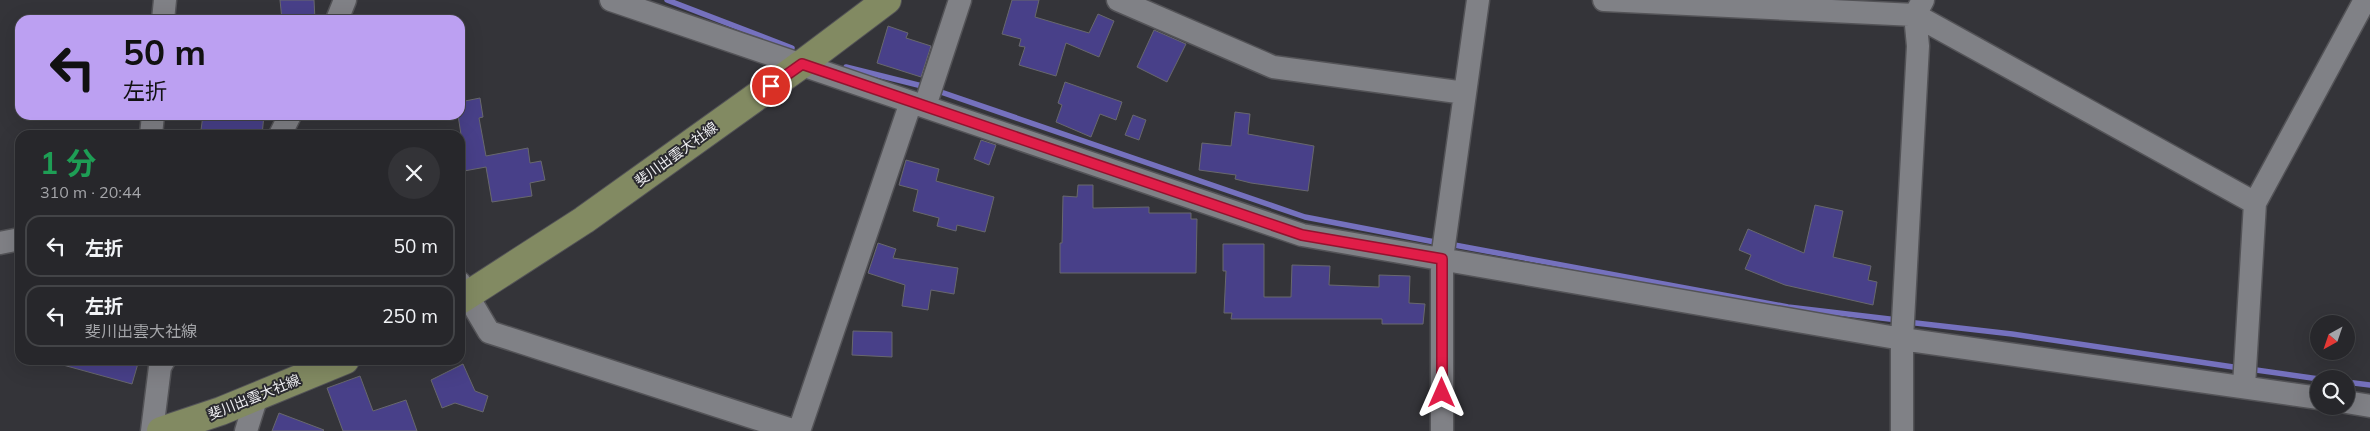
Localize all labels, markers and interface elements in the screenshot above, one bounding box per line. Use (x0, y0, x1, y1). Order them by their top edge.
text: 50 m (123, 30, 206, 74)
icon: left (40, 35, 105, 100)
pin (750, 65, 792, 107)
icon: arrive (757, 72, 785, 100)
text: 左折 (123, 77, 167, 105)
street label: 斐川出雲大社線 (631, 118, 721, 190)
text: 1 分 (40, 144, 96, 182)
button: close (388, 147, 440, 199)
text: 310 m · 20:44 (40, 182, 141, 202)
icon: left (42, 232, 70, 260)
text: 50 m (394, 234, 438, 258)
text: 左折 (85, 236, 123, 260)
text: 左折 (85, 294, 123, 318)
icon: left (42, 302, 70, 330)
text: 250 m (382, 304, 438, 328)
north arrow (2310, 315, 2355, 360)
map controls (2310, 315, 2355, 415)
text: 斐川出雲大社線 (85, 321, 197, 341)
position arrow (1415, 366, 1467, 418)
street label: 斐川出雲大社線 (205, 370, 303, 424)
button: search (2310, 370, 2355, 415)

